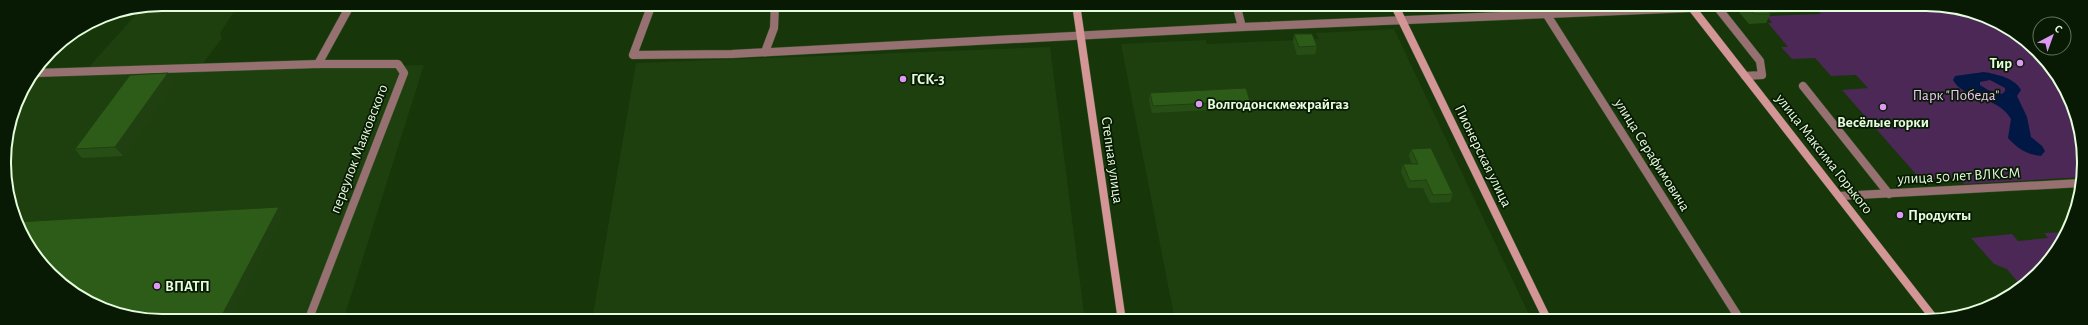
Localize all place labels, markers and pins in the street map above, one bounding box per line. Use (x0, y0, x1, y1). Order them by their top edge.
place label: Тир (1989, 56, 2012, 71)
marker: Тир (2015, 58, 2025, 68)
place label: ГСК-3 (911, 72, 945, 87)
marker: ГСК-3 (898, 74, 908, 84)
place label: Волгодонскмежрайгаз (1207, 97, 1349, 112)
marker: Волгодонскмежрайгаз (1194, 99, 1204, 109)
marker: Весёлые горки (1878, 102, 1888, 112)
place label: Весёлые горки (1837, 115, 1929, 130)
place label: Продукты (1908, 208, 1971, 223)
marker: Продукты (1895, 210, 1905, 220)
place label: ВПАТП (165, 279, 210, 294)
marker: ВПАТП (152, 281, 162, 291)

